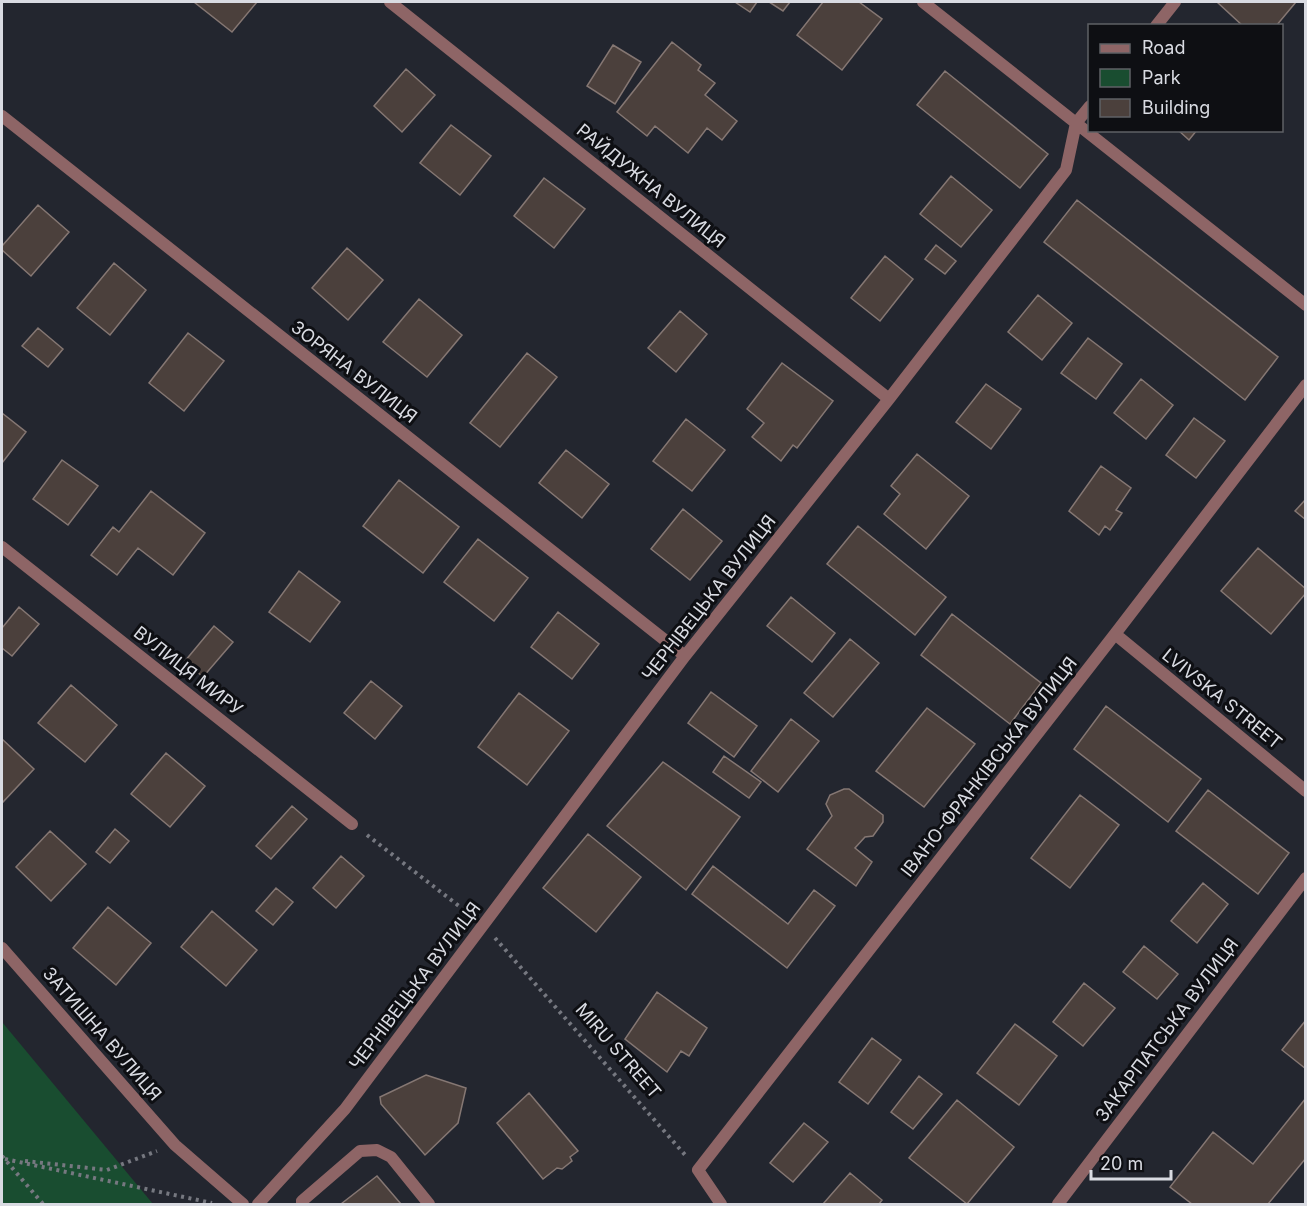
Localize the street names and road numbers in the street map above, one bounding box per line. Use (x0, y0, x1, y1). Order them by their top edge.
street label: РАЙДУЖНА ВУЛИЦЯ (573, 118, 730, 252)
street label: ЗОРЯНА ВУЛИЦЯ (287, 316, 421, 427)
street label: ЧЕРНІВЕЦЬКА ВУЛИЦЯ (637, 511, 780, 685)
street label: ВУЛИЦЯ МИРУ (130, 622, 247, 720)
street label: LVIVSKA STREET (1158, 644, 1286, 753)
street label: ІВАНО-ФРАНКІВСЬКА ВУЛИЦЯ (896, 653, 1081, 881)
street label: ЧЕРНІВЕЦЬКА ВУЛИЦЯ (345, 898, 485, 1074)
street label: ЗАКАРПАТСЬКА ВУЛИЦЯ (1091, 934, 1242, 1125)
street label: ЗАТИШНА ВУЛИЦЯ (39, 963, 166, 1105)
street label: MIRU STREET (571, 999, 665, 1103)

